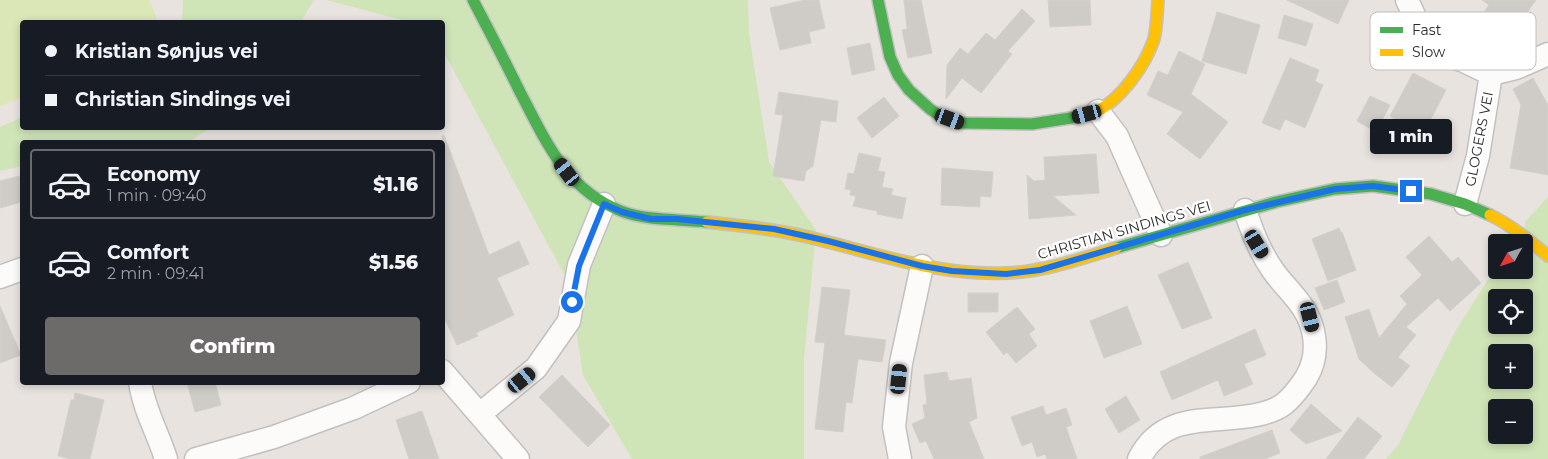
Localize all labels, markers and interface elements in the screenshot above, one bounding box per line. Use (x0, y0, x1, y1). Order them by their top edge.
legend (1370, 12, 1536, 70)
text: Fast (1412, 21, 1442, 39)
text: Kristian Sønjus vei (75, 40, 258, 63)
text: Slow (1412, 43, 1446, 61)
text: Christian Sindings vei (75, 88, 291, 111)
street label: GLOGERS VEI (1461, 90, 1497, 188)
car (1070, 103, 1103, 125)
car (933, 107, 966, 131)
callout: 1 min (1370, 119, 1452, 154)
text: 1 min (1389, 127, 1433, 146)
car (551, 156, 582, 188)
icon: car (47, 162, 92, 207)
text: Economy (107, 163, 200, 186)
text: $1.16 (373, 173, 418, 196)
route end (1400, 180, 1422, 202)
text: 1 min · 09:40 (107, 186, 206, 205)
street label: CHRISTIAN SINDINGS VEI (1035, 197, 1213, 263)
car (1242, 227, 1271, 261)
north arrow (1488, 234, 1532, 279)
map controls (1488, 234, 1533, 444)
icon: car (47, 240, 92, 285)
text: Comfort (107, 241, 189, 264)
text: $1.56 (369, 251, 418, 274)
text: 2 min · 09:41 (107, 264, 204, 283)
button: locate (1488, 289, 1533, 334)
route start (561, 291, 583, 313)
car (1299, 301, 1320, 333)
button: Confirm (45, 317, 420, 375)
button: + (1488, 344, 1533, 389)
car (889, 363, 908, 395)
car (505, 365, 538, 395)
button: − (1488, 399, 1533, 444)

